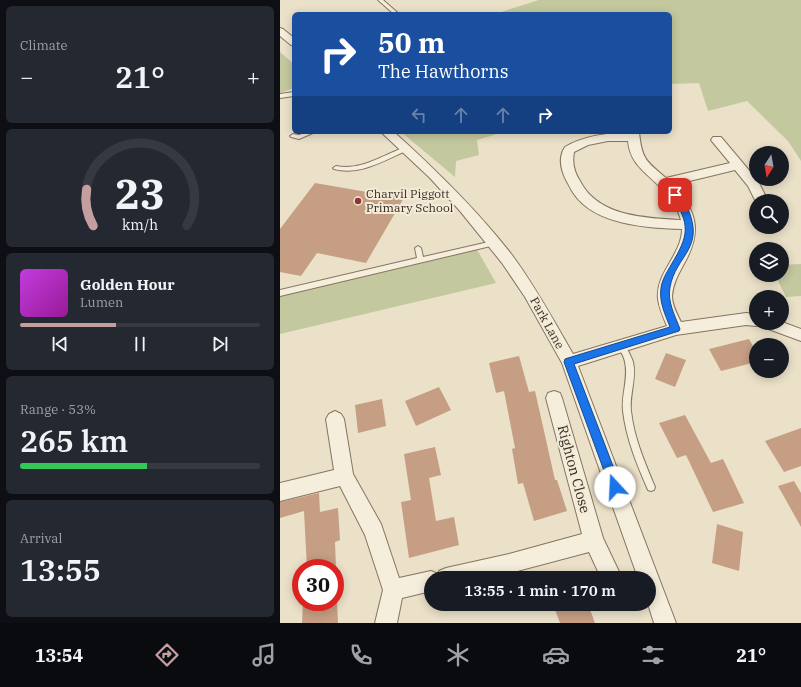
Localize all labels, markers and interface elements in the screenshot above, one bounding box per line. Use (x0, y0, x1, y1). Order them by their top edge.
text: 50 m (378, 24, 445, 61)
icon: right (312, 28, 364, 80)
text: Climate (20, 37, 67, 54)
text: 21° (115, 57, 165, 96)
text: The Hawthorns (378, 60, 509, 83)
text: − (20, 62, 33, 91)
text: + (247, 62, 260, 91)
icon: left (408, 104, 430, 126)
icon: ahead (450, 104, 472, 126)
icon: ahead (492, 104, 514, 126)
icon: right (534, 104, 556, 126)
north arrow (749, 146, 789, 186)
map controls (749, 146, 789, 378)
text: 23 (115, 166, 165, 220)
pin (658, 178, 692, 212)
icon: arrive (664, 184, 686, 206)
place label: Charvil Piggott Primary School (366, 186, 454, 215)
button: search (749, 194, 789, 234)
marker: Charvil Piggott Primary School (353, 196, 363, 206)
text: km/h (122, 215, 158, 234)
button: layers (749, 242, 789, 282)
text: Golden Hour (80, 275, 175, 294)
button: + (749, 290, 789, 330)
text: Lumen (80, 294, 123, 311)
street label: Park Lane (527, 294, 568, 351)
icon: previous (49, 333, 71, 355)
icon: pause (129, 333, 151, 355)
icon: next (209, 333, 231, 355)
button: − (749, 338, 789, 378)
text: Range · 53% (20, 401, 96, 418)
text: 265 km (20, 421, 128, 460)
street label: Righton Close (554, 423, 594, 515)
position arrow (594, 466, 636, 508)
text: Arrival (20, 530, 62, 547)
text: 13:55 (20, 550, 101, 589)
speed limit sign: 30 (292, 559, 344, 611)
text: 13:55 · 1 min · 170 m (464, 581, 616, 600)
icon: directions (153, 641, 181, 669)
icon: music (250, 641, 278, 669)
icon: phone (347, 641, 375, 669)
icon: climate (444, 641, 472, 669)
icon: car (542, 641, 570, 669)
icon: filters (639, 641, 667, 669)
text: 13:54 (35, 644, 83, 667)
text: 21° (736, 644, 766, 667)

